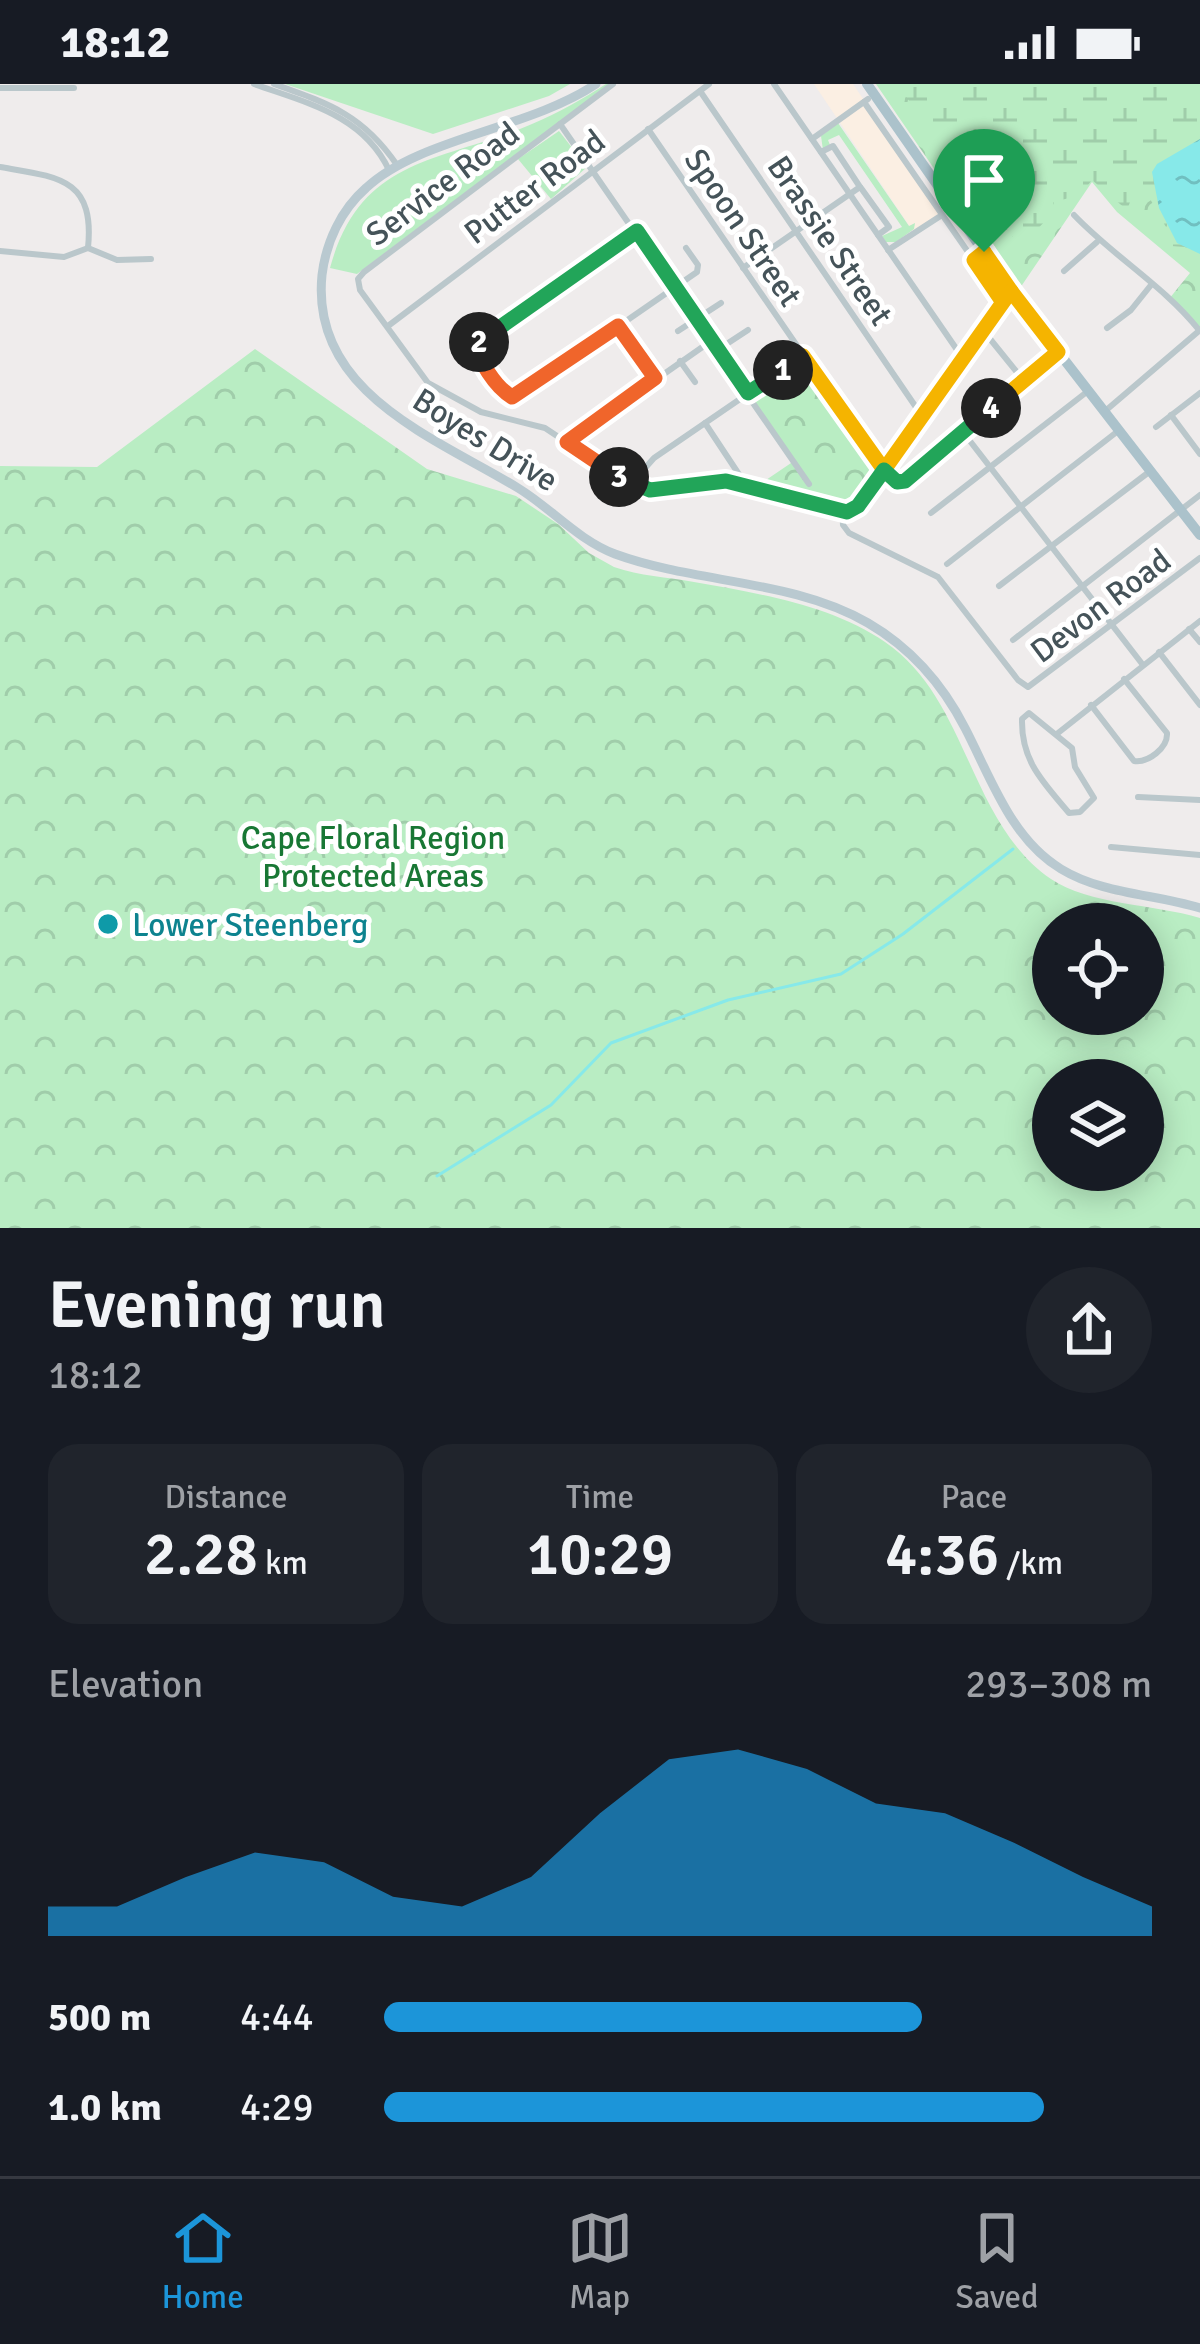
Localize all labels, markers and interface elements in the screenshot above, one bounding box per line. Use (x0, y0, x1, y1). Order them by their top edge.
text: 18:12 (60, 15, 170, 70)
street label: Service Road (358, 113, 528, 255)
street label: Putter Road (456, 121, 613, 253)
pin (933, 129, 1035, 252)
street label: Spoon Street (675, 141, 810, 314)
icon: arrive (951, 147, 1017, 213)
street label: Brassie Street (758, 148, 901, 333)
pin: 2 (449, 312, 509, 372)
text: 2 (470, 321, 488, 362)
pin: 1 (753, 340, 813, 400)
text: 1 (774, 349, 792, 390)
pin: 4 (961, 378, 1021, 438)
street label: Boyes Drive (405, 380, 565, 501)
text: 4 (982, 387, 1000, 428)
pin: 3 (589, 447, 649, 507)
text: 3 (610, 456, 628, 497)
street label: Devon Road (1023, 540, 1179, 672)
park label: Cape Floral Region Protected Areas (241, 818, 505, 897)
map controls (1032, 903, 1164, 1191)
button: locate (1032, 903, 1164, 1035)
place label: Lower Steenberg (132, 905, 368, 946)
marker: Lower Steenberg (95, 911, 121, 937)
button: layers (1032, 1059, 1164, 1191)
text: Evening run (48, 1265, 386, 1346)
button: share (1026, 1267, 1152, 1393)
text: 18:12 (48, 1351, 143, 1399)
text: Distance (165, 1477, 287, 1518)
text: Time (566, 1477, 634, 1518)
text: Pace (941, 1477, 1007, 1518)
text: 2.28 (144, 1518, 258, 1592)
text: 10:29 (527, 1518, 673, 1592)
text: 4:36 (885, 1518, 999, 1592)
text: km (258, 1543, 308, 1584)
text: /km (999, 1543, 1063, 1584)
text: Elevation (48, 1660, 203, 1708)
text: 293–308 m (965, 1660, 1152, 1708)
text: 500 m (48, 1993, 151, 2041)
text: 4:44 (240, 1993, 314, 2041)
text: 1.0 km (48, 2083, 162, 2131)
text: 4:29 (240, 2083, 314, 2131)
tab: Home (161, 2205, 244, 2318)
tab: Map (567, 2205, 633, 2318)
tab: Saved (955, 2205, 1039, 2318)

